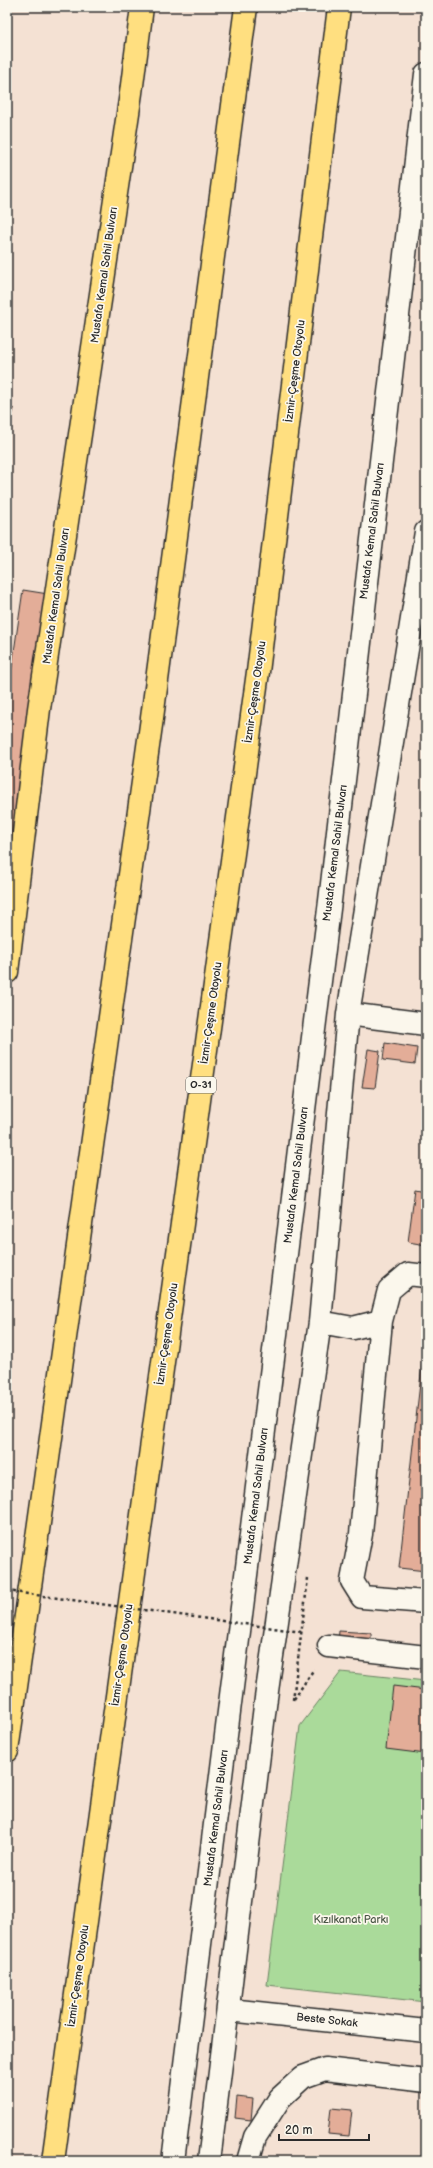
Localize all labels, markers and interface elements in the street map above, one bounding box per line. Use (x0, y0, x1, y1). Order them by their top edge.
street label: Mustafa Kemal Sahil Bulvarı (88, 206, 120, 344)
street label: İzmir-Çeşme Otoyolu (282, 319, 308, 423)
street label: Mustafa Kemal Sahil Bulvarı (357, 462, 387, 600)
street label: Mustafa Kemal Sahil Bulvarı (40, 527, 72, 665)
street label: İzmir-Çeşme Otoyolu (241, 640, 269, 744)
street label: Mustafa Kemal Sahil Bulvarı (320, 784, 350, 922)
street label: İzmir-Çeşme Otoyolu (197, 961, 225, 1065)
road number: O-31 (186, 1077, 216, 1093)
street label: Mustafa Kemal Sahil Bulvarı (281, 1106, 311, 1244)
street label: İzmir-Çeşme Otoyolu (153, 1282, 181, 1386)
street label: Mustafa Kemal Sahil Bulvarı (241, 1427, 271, 1565)
street label: İzmir-Çeşme Otoyolu (108, 1603, 136, 1707)
street label: Mustafa Kemal Sahil Bulvarı (201, 1749, 231, 1887)
park label: Kızılkanat Parkı (314, 1913, 388, 1926)
street label: İzmir-Çeşme Otoyolu (64, 1924, 92, 2028)
street label: Beste Sokak (296, 2010, 359, 2030)
scale bar (279, 2116, 369, 2142)
text: 20 m (285, 2123, 312, 2138)

